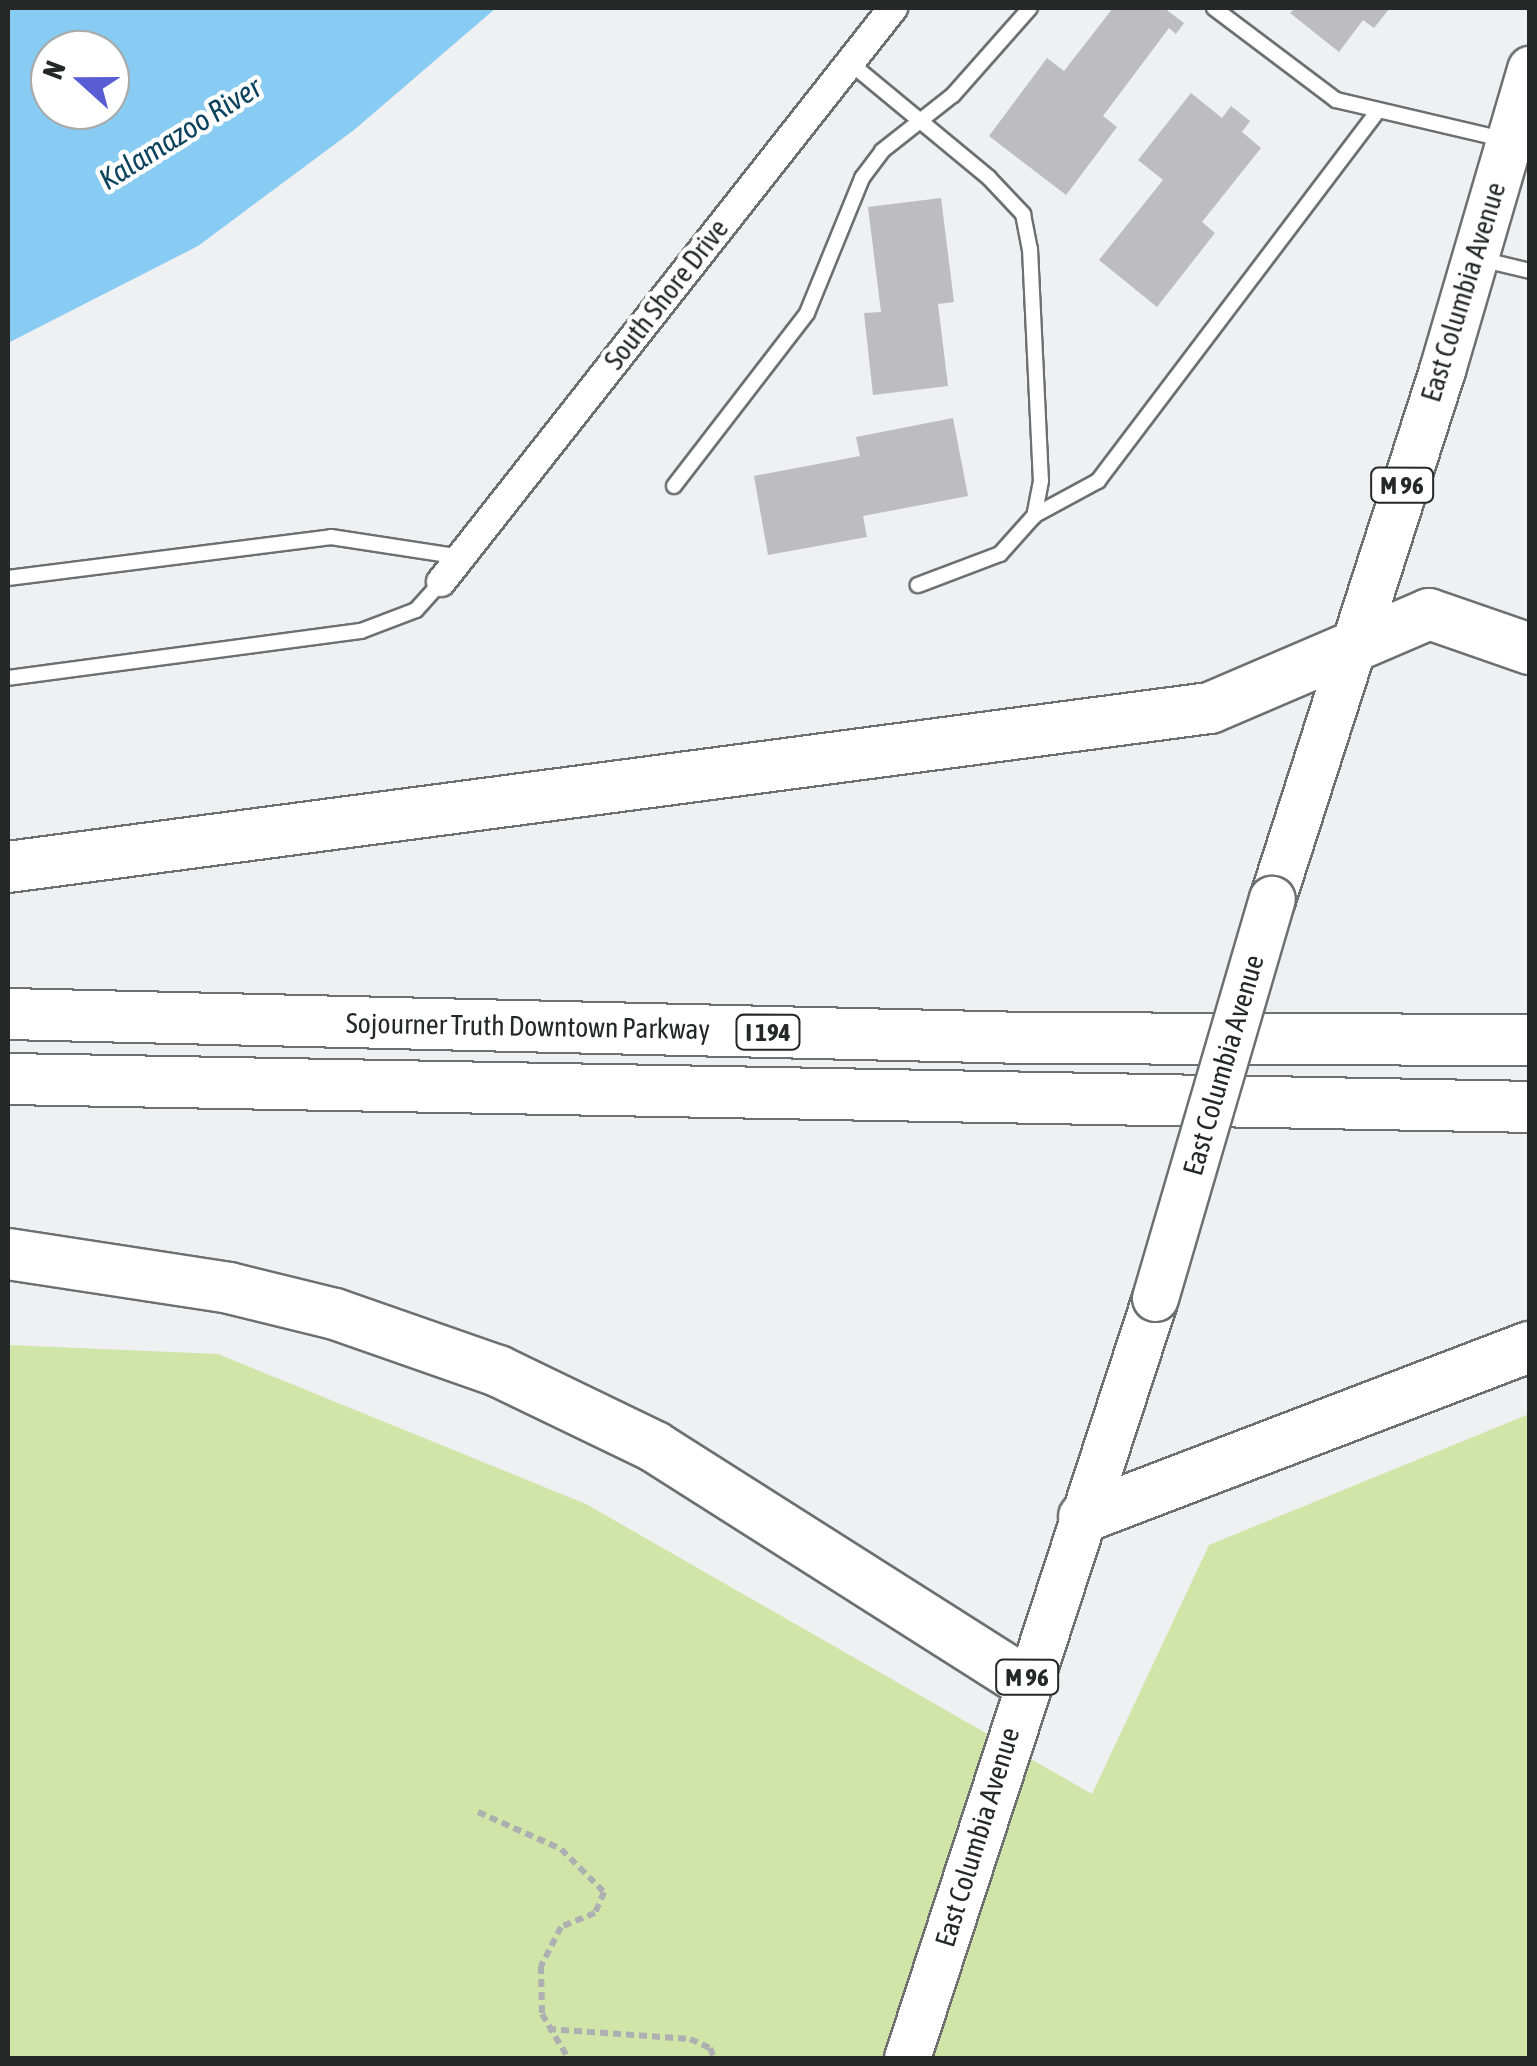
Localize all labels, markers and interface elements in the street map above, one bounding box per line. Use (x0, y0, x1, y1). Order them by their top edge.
north arrow (30, 30, 130, 130)
text: N (36, 57, 72, 83)
water label: Kalamazoo River (92, 69, 268, 197)
street label: East Columbia Avenue (1414, 178, 1512, 406)
street label: South Shore Drive (597, 212, 735, 376)
road number: M 96 (1370, 465, 1434, 505)
street label: East Columbia Avenue (1175, 951, 1271, 1179)
street label: Sojourner Truth Downtown Parkway (346, 1006, 710, 1046)
road number: I 194 (733, 1012, 803, 1052)
road number: M 96 (994, 1657, 1060, 1697)
street label: East Columbia Avenue (928, 1723, 1026, 1951)

